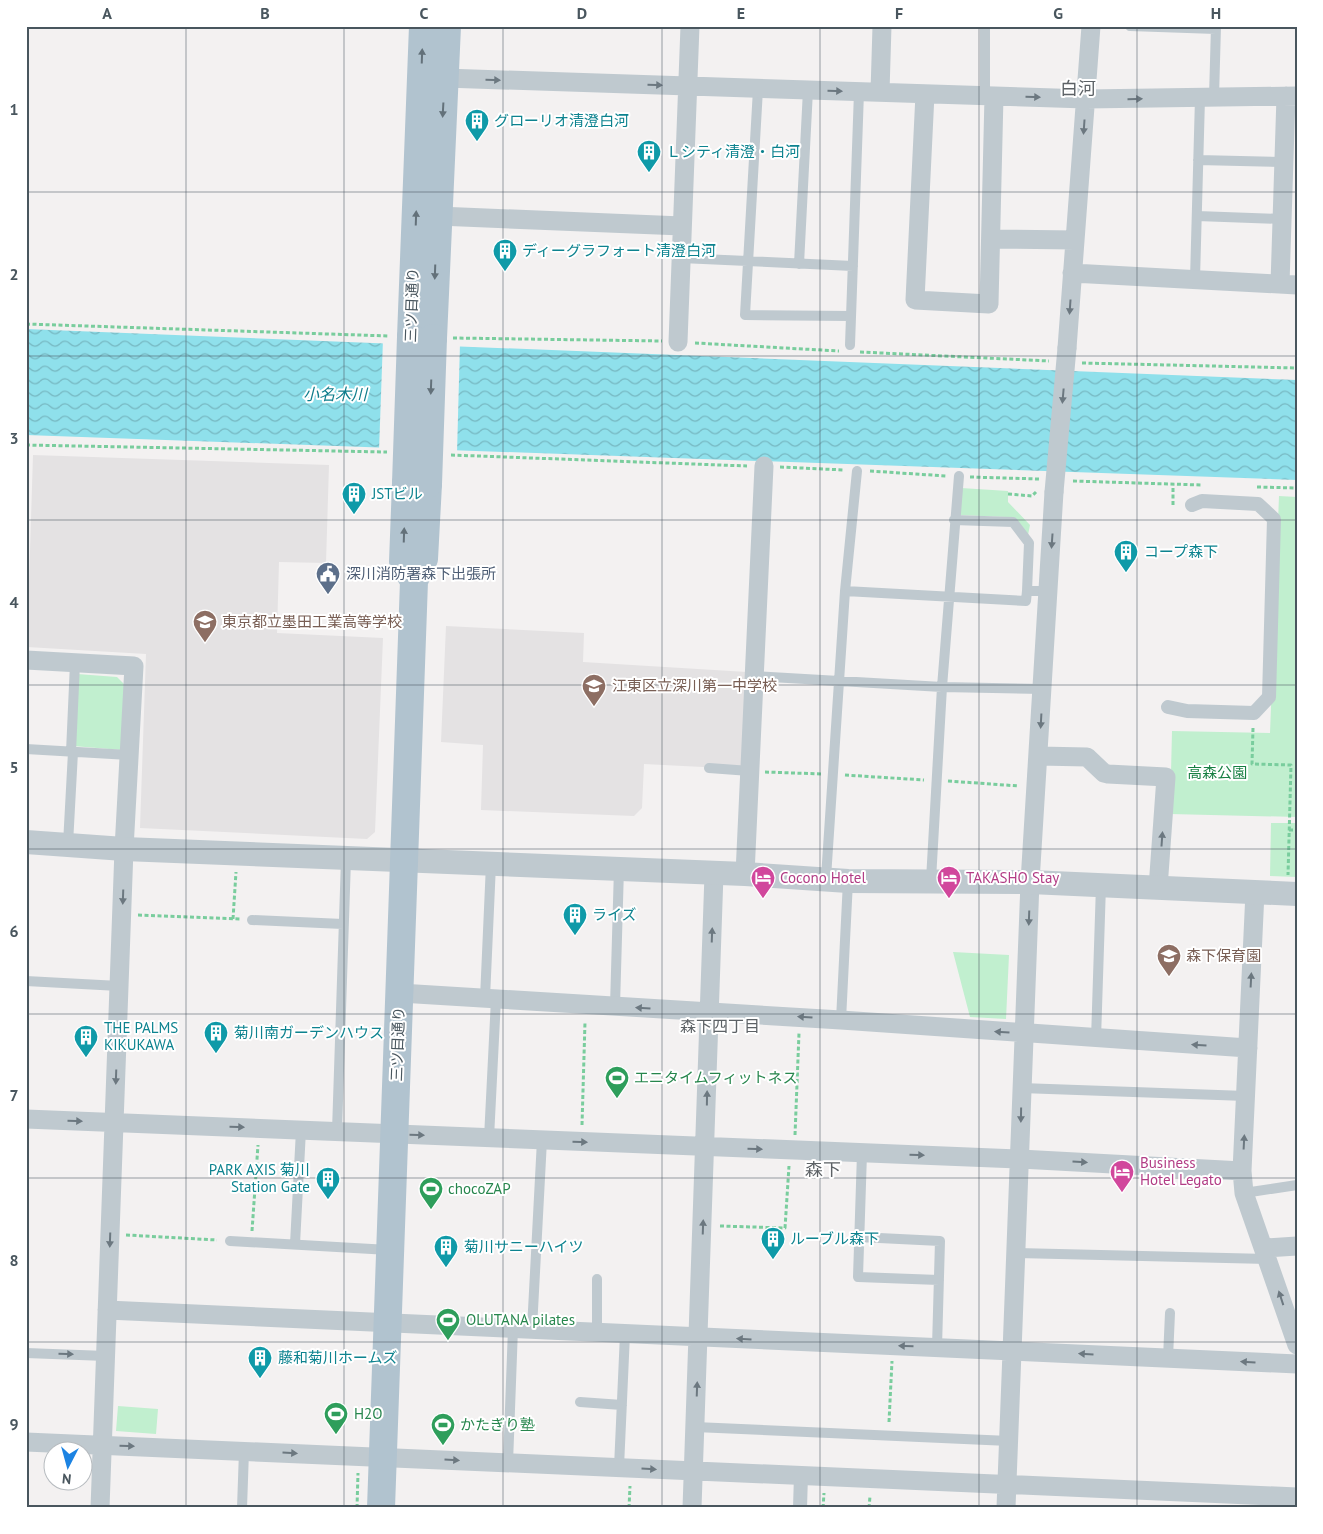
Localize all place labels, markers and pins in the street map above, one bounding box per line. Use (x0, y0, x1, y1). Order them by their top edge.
building icon: グローリオ清澄白河 (464, 108, 490, 142)
place label: グローリオ清澄白河 (494, 111, 629, 130)
building icon: Ｌシティ清澄・白河 (636, 139, 662, 173)
place label: Ｌシティ清澄・白河 (666, 142, 800, 161)
building icon: ディーグラフォート清澄白河 (492, 238, 518, 272)
place label: ディーグラフォート清澄白河 (522, 241, 716, 260)
building icon: JSTビル (341, 481, 367, 515)
place label: JSTビル (371, 484, 423, 503)
building icon: コープ森下 (1113, 539, 1139, 573)
place label: コープ森下 (1144, 542, 1218, 561)
public building icon: 深川消防署森下出張所 (315, 561, 341, 595)
place label: 深川消防署森下出張所 (346, 564, 496, 583)
school or university icon: 東京都立墨田工業高等学校 (192, 609, 218, 643)
place label: 東京都立墨田工業高等学校 (222, 612, 402, 631)
school or university icon: 江東区立深川第一中学校 (581, 673, 607, 707)
place label: 江東区立深川第一中学校 (612, 676, 777, 695)
hotel icon: Cocono Hotel (750, 865, 776, 899)
hotel icon: TAKASHO Stay (936, 865, 962, 899)
place label: Cocono Hotel (780, 868, 866, 887)
place label: TAKASHO Stay (966, 868, 1059, 887)
building icon: ライズ (562, 902, 588, 936)
place label: ライズ (592, 905, 637, 924)
school or university icon: 森下保育園 (1156, 943, 1182, 977)
place label: 森下保育園 (1186, 946, 1261, 965)
place label: THE PALMS KIKUKAWA (104, 1018, 178, 1054)
building icon: 菊川南ガーデンハウス (203, 1020, 229, 1054)
place label: 菊川南ガーデンハウス (234, 1023, 384, 1042)
building icon: THE PALMS KIKUKAWA (73, 1024, 99, 1058)
sports icon: エニタイムフィットネス (604, 1065, 630, 1099)
place label: エニタイムフィットネス (634, 1068, 798, 1087)
place label: Business Hotel Legato (1140, 1153, 1222, 1189)
hotel icon: Business Hotel Legato (1109, 1159, 1135, 1193)
place label: PARK AXIS 菊川 Station Gate (209, 1160, 310, 1196)
building icon: PARK AXIS 菊川 Station Gate (315, 1166, 341, 1200)
sports icon: chocoZAP (418, 1176, 444, 1210)
place label: chocoZAP (448, 1179, 511, 1198)
building icon: ルーブル森下 (760, 1226, 786, 1260)
place label: ルーブル森下 (790, 1229, 879, 1248)
building icon: 菊川サニーハイツ (433, 1234, 459, 1268)
place label: 菊川サニーハイツ (464, 1237, 583, 1256)
sports icon: OLUTANA pilates (435, 1307, 461, 1341)
place label: OLUTANA pilates (466, 1310, 575, 1329)
building icon: 藤和菊川ホームズ (247, 1345, 273, 1379)
place label: 藤和菊川ホームズ (278, 1348, 398, 1367)
sports icon: H2O (323, 1401, 349, 1435)
place label: H2O (354, 1404, 383, 1423)
sports icon: かたぎり塾 (430, 1412, 456, 1446)
place label: かたぎり塾 (460, 1415, 535, 1434)

